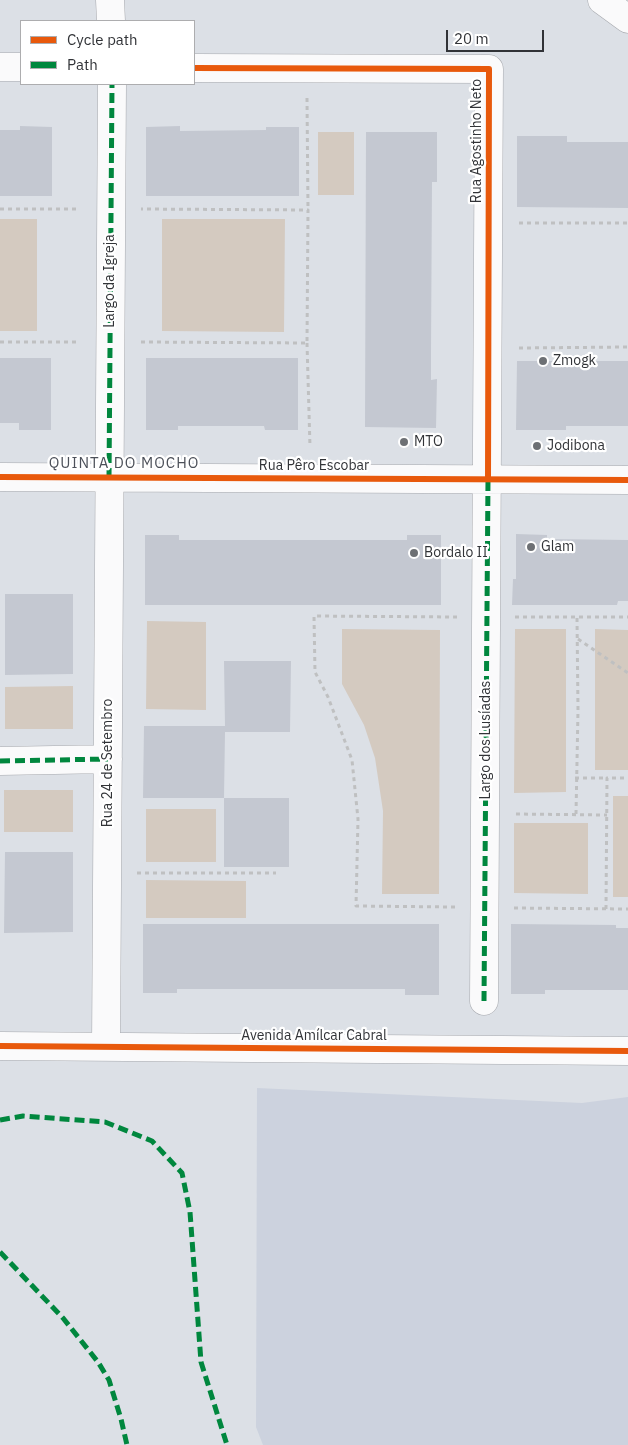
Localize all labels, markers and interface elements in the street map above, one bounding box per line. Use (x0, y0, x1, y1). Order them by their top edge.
legend (20, 20, 195, 85)
scale bar (448, 20, 546, 52)
text: 20 m (454, 29, 489, 48)
text: Cycle path (67, 30, 138, 49)
text: Path (67, 55, 98, 74)
street label: Rua Agostinho Neto (469, 79, 485, 203)
street label: Largo da Igreja (102, 234, 118, 328)
place label: Zmogk (553, 353, 596, 369)
marker: Zmogk (537, 355, 549, 367)
place label: MTO (414, 434, 443, 450)
marker: MTO (398, 436, 410, 448)
place label: Jodibona (547, 438, 605, 454)
marker: Jodibona (531, 440, 543, 452)
district label: QUINTA DO MOCHO (47, 455, 201, 473)
street label: Rua Pêro Escobar (259, 458, 369, 474)
place label: Glam (541, 539, 574, 555)
marker: Glam (525, 541, 537, 553)
place label: Bordalo II (424, 545, 488, 561)
marker: Bordalo II (408, 547, 420, 559)
street label: Largo dos Lusíadas (478, 681, 494, 799)
street label: Rua 24 de Setembro (100, 699, 116, 827)
street label: Avenida Amílcar Cabral (241, 1028, 387, 1044)

